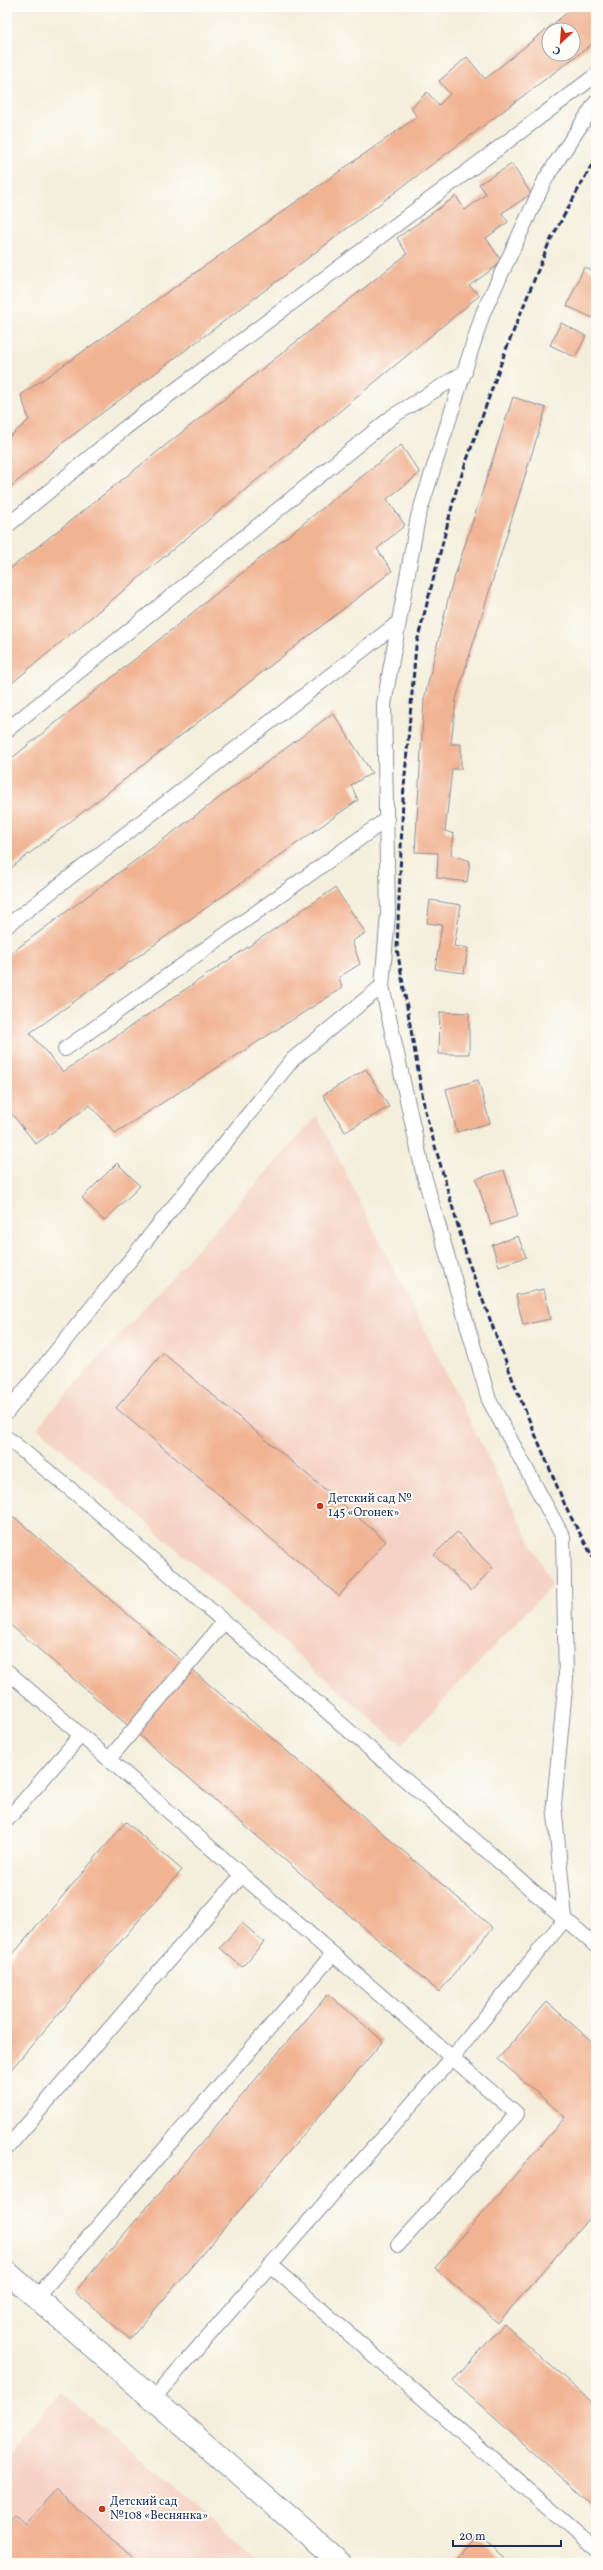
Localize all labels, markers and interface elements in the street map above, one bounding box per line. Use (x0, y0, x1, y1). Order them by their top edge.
north arrow (541, 22, 581, 62)
text: С (551, 41, 564, 58)
place label: Детский сад № 145 «Огонек» (328, 1491, 412, 1521)
marker: Детский сад № 145 «Огонек» (315, 1501, 325, 1511)
place label: Детский сад №108 «Веснянка» (110, 2494, 208, 2524)
marker: Детский сад №108 «Веснянка» (97, 2504, 107, 2514)
scale bar (453, 2522, 561, 2548)
text: 20 m (459, 2529, 486, 2545)

